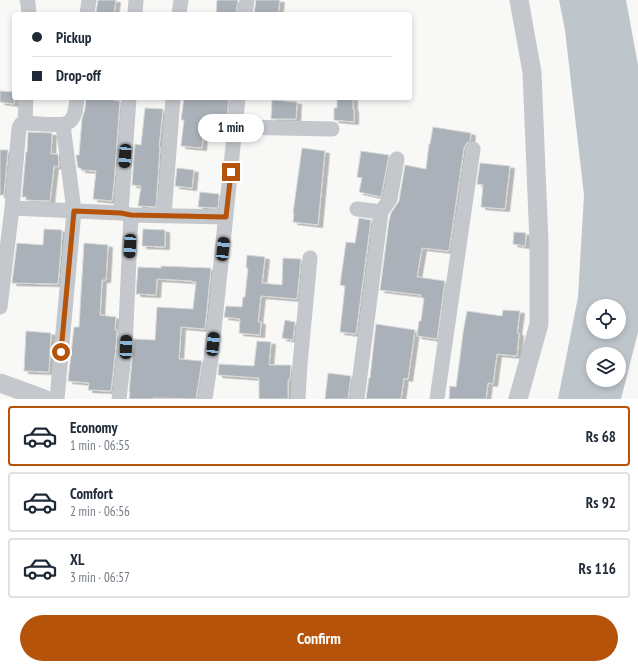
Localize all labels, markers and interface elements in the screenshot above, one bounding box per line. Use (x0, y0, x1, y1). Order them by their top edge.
text: Pickup (56, 28, 91, 47)
text: Drop-off (56, 66, 101, 85)
callout: 1 min (198, 114, 264, 142)
text: 1 min (218, 119, 244, 136)
car (118, 144, 132, 168)
route end (222, 163, 240, 181)
car (123, 234, 137, 258)
car (216, 236, 230, 262)
map controls (586, 299, 626, 387)
button: locate (586, 299, 626, 339)
car (206, 331, 220, 357)
car (120, 335, 132, 359)
route start (52, 343, 70, 361)
button: layers (586, 347, 626, 387)
icon: car (22, 418, 58, 454)
text: Economy (70, 418, 118, 437)
text: Rs 68 (586, 427, 616, 446)
text: 1 min · 06:55 (70, 437, 130, 454)
icon: car (22, 484, 58, 520)
text: Comfort (70, 484, 113, 503)
text: Rs 92 (586, 493, 616, 512)
text: 2 min · 06:56 (70, 503, 130, 520)
icon: car (22, 550, 58, 586)
text: XL (70, 550, 84, 569)
text: Rs 116 (579, 559, 616, 578)
text: 3 min · 06:57 (70, 569, 130, 586)
button: Confirm (20, 615, 618, 661)

